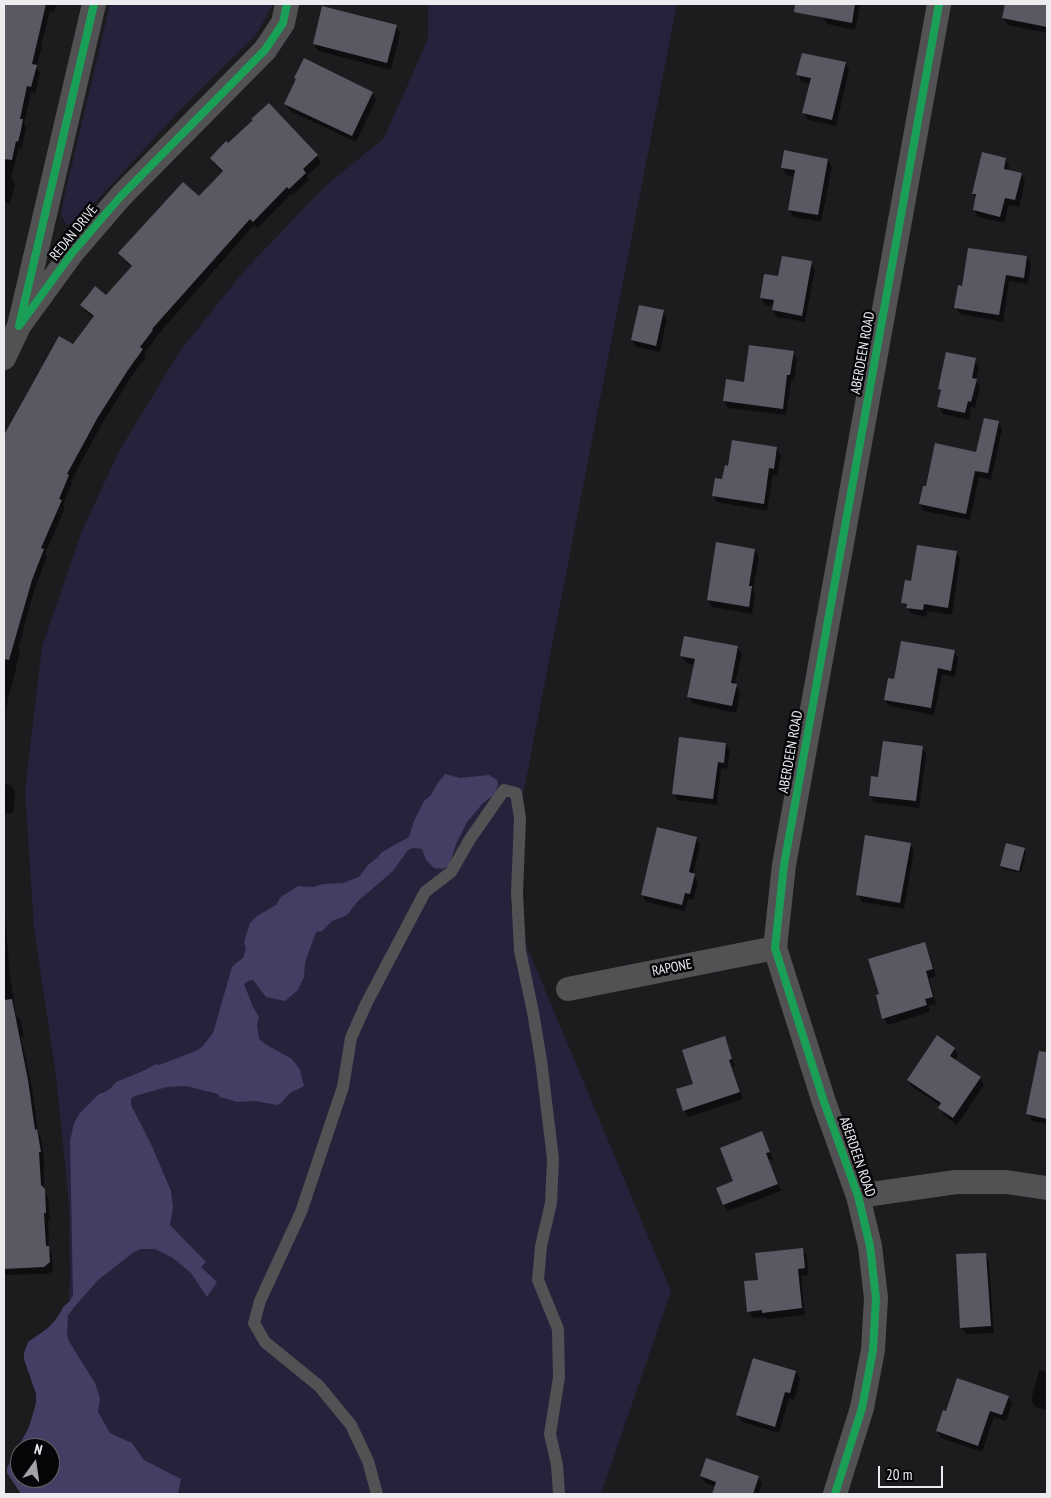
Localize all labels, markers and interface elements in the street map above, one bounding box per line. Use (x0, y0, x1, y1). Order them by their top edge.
street label: REDAN DRIVE (46, 202, 102, 264)
street label: ABERDEEN ROAD (847, 310, 879, 396)
street label: ABERDEEN ROAD (775, 709, 807, 795)
street label: RAPONE (651, 956, 693, 980)
street label: ABERDEEN ROAD (835, 1115, 879, 1199)
north arrow (10, 1438, 60, 1488)
text: N (33, 1440, 44, 1459)
scale bar (881, 1456, 946, 1488)
text: 20 m (886, 1465, 912, 1484)

